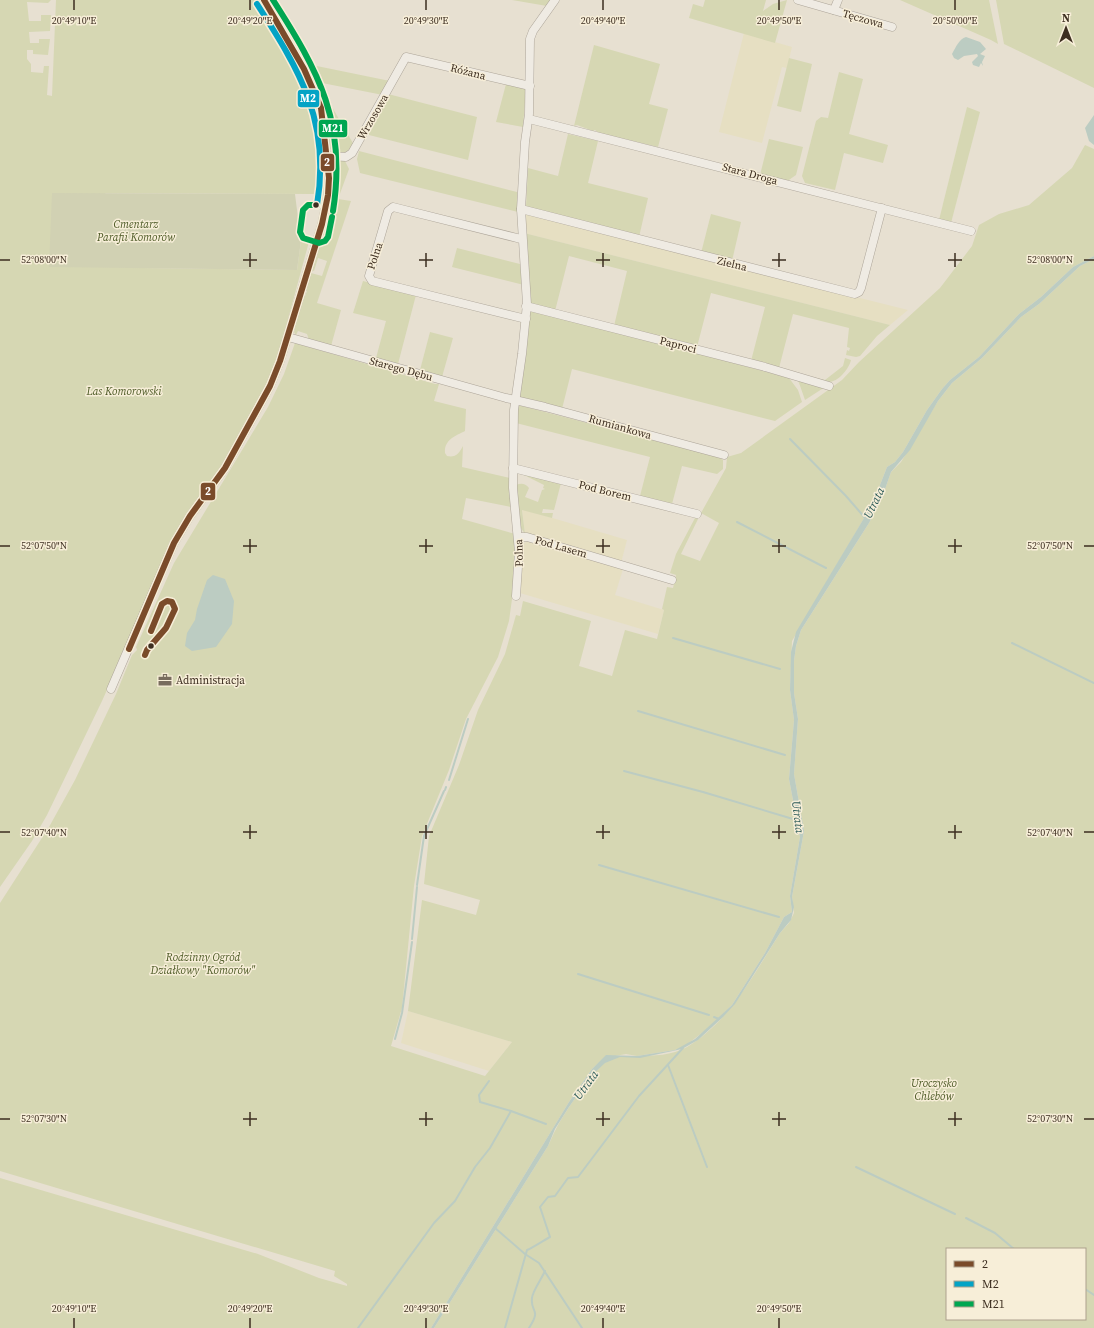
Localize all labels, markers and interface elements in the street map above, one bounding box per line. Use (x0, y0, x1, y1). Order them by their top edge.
street label: Tęczowa (841, 6, 886, 32)
north arrow (1046, 8, 1086, 48)
text: N (1062, 11, 1070, 26)
text: 20°49'10"E (52, 14, 96, 27)
text: 20°49'20"E (228, 14, 272, 27)
text: 20°49'30"E (404, 14, 448, 27)
text: 20°49'40"E (581, 14, 625, 27)
text: 20°49'50"E (757, 14, 801, 27)
text: 20°50'00"E (933, 14, 977, 27)
street label: Różana (449, 60, 488, 84)
line badge: M2 (297, 89, 320, 108)
text: M2 (300, 91, 316, 106)
street label: Wrzosowa (354, 91, 392, 143)
line badge: M21 (318, 119, 348, 138)
text: M21 (322, 121, 344, 136)
line badge: 2 (320, 153, 335, 172)
text: 2 (324, 155, 330, 170)
street label: Stara Droga (721, 159, 780, 189)
unlabelled marker (311, 200, 321, 210)
park label: Cmentarz Parafii Komorów (96, 217, 176, 245)
street label: Polna (364, 240, 387, 272)
text: 52°08'00"N (21, 253, 67, 266)
street label: Zielna (715, 253, 749, 275)
text: 52°08'00"N (1027, 253, 1073, 266)
street label: Paproci (658, 333, 698, 357)
street label: Starego Dębu (368, 353, 435, 385)
park label: Las Komorowski (85, 384, 162, 399)
street label: Rumiankowa (587, 411, 653, 443)
street label: Pod Borem (577, 477, 633, 505)
line badge: 2 (200, 482, 216, 501)
text: 2 (205, 484, 211, 499)
water label: Utrata (860, 484, 889, 521)
street label: Pod Lasem (533, 532, 589, 562)
text: 52°07'50"N (21, 539, 67, 552)
street label: Polna (511, 539, 527, 567)
text: 52°07'50"N (1027, 539, 1073, 552)
unlabelled marker (146, 641, 156, 651)
office icon: Administracja (157, 672, 173, 688)
place label: Administracja (176, 673, 245, 688)
water label: Utrata (788, 800, 808, 835)
text: 52°07'40"N (21, 826, 67, 839)
text: 52°07'40"N (1027, 826, 1073, 839)
park label: Rodzinny Ogród Działkowy "Komorów" (150, 950, 256, 978)
water label: Utrata (570, 1066, 603, 1103)
park label: Uroczysko Chlebów (911, 1076, 958, 1104)
text: 52°07'30"N (21, 1112, 67, 1125)
text: 52°07'30"N (1027, 1112, 1073, 1125)
legend (946, 1248, 1086, 1320)
text: 2 (982, 1256, 988, 1272)
text: M2 (982, 1276, 999, 1292)
text: M21 (982, 1296, 1005, 1312)
text: 20°49'10"E (52, 1302, 96, 1315)
text: 20°49'20"E (228, 1302, 272, 1315)
text: 20°49'30"E (404, 1302, 448, 1315)
text: 20°49'40"E (581, 1302, 625, 1315)
text: 20°49'50"E (757, 1302, 801, 1315)

